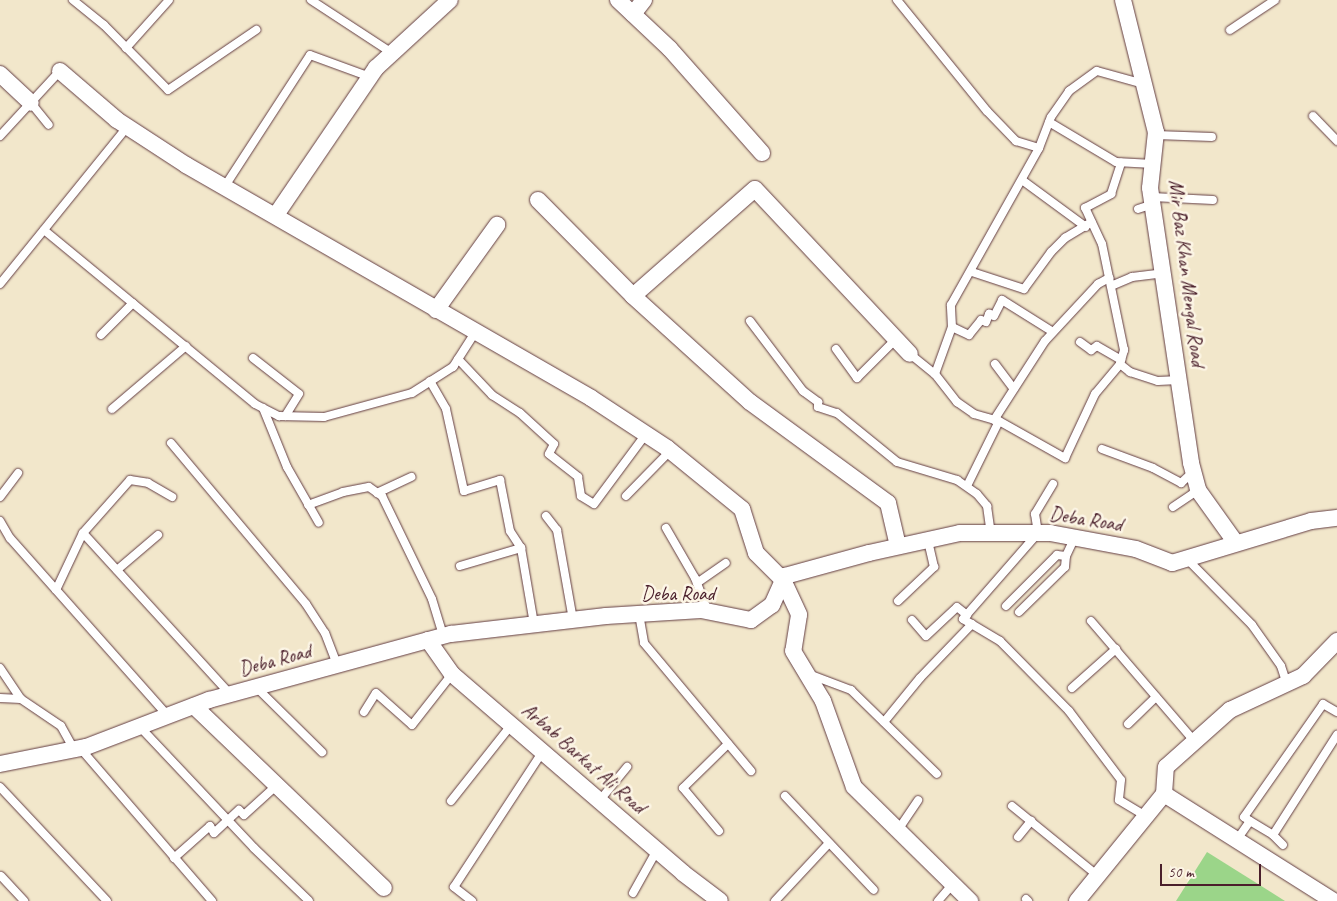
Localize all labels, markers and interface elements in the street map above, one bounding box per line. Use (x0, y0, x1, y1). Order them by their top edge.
street label: Mir Baz Khan Mengal Road (1164, 178, 1210, 368)
street label: Deba Road (1048, 501, 1124, 537)
street label: Deba Road (641, 581, 715, 605)
street label: Deba Road (236, 639, 314, 681)
street label: Arbab Barkat Ali Road (517, 698, 651, 818)
scale bar (1162, 854, 1263, 886)
text: 50 m (1168, 863, 1194, 882)

